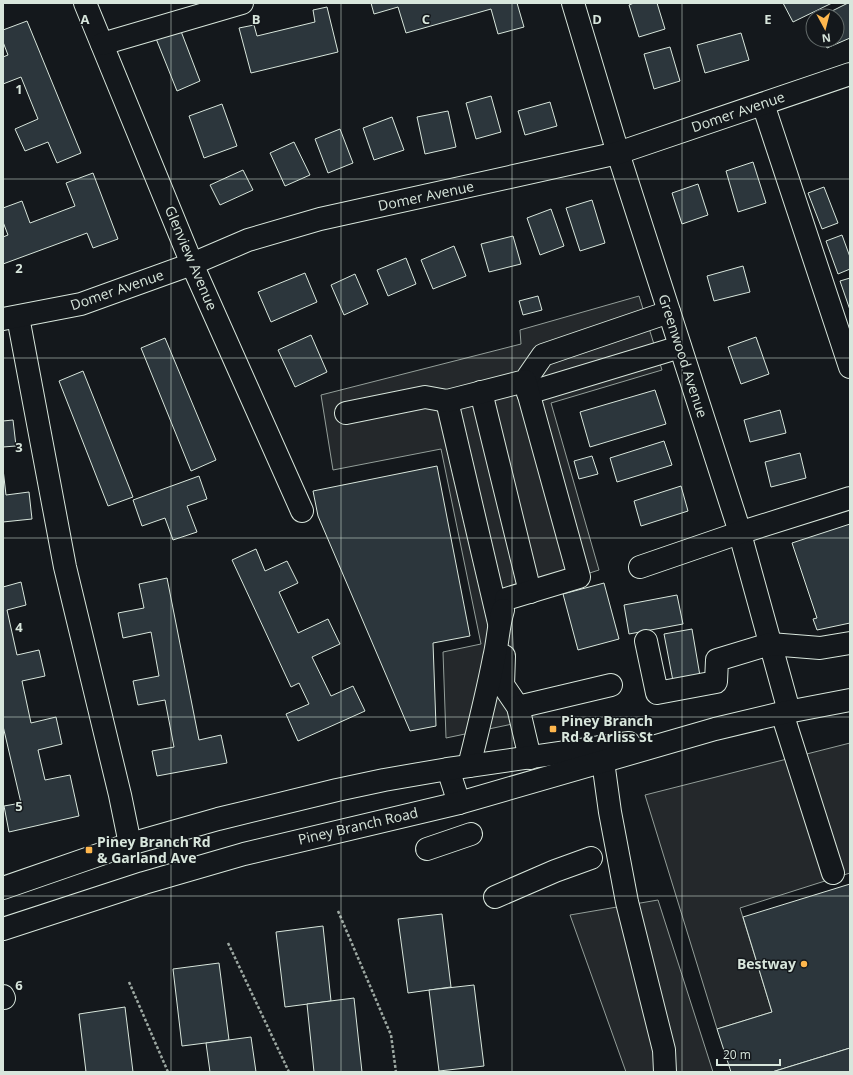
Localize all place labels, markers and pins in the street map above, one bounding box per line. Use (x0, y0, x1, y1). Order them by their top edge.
place label: Piney Branch Rd & Arliss St (561, 711, 653, 746)
marker: Piney Branch Rd & Arliss St (548, 724, 558, 734)
place label: Piney Branch Rd & Garland Ave (97, 832, 211, 867)
marker: Piney Branch Rd & Garland Ave (84, 845, 94, 855)
place label: Bestway (737, 954, 796, 973)
marker: Bestway (799, 959, 809, 969)

